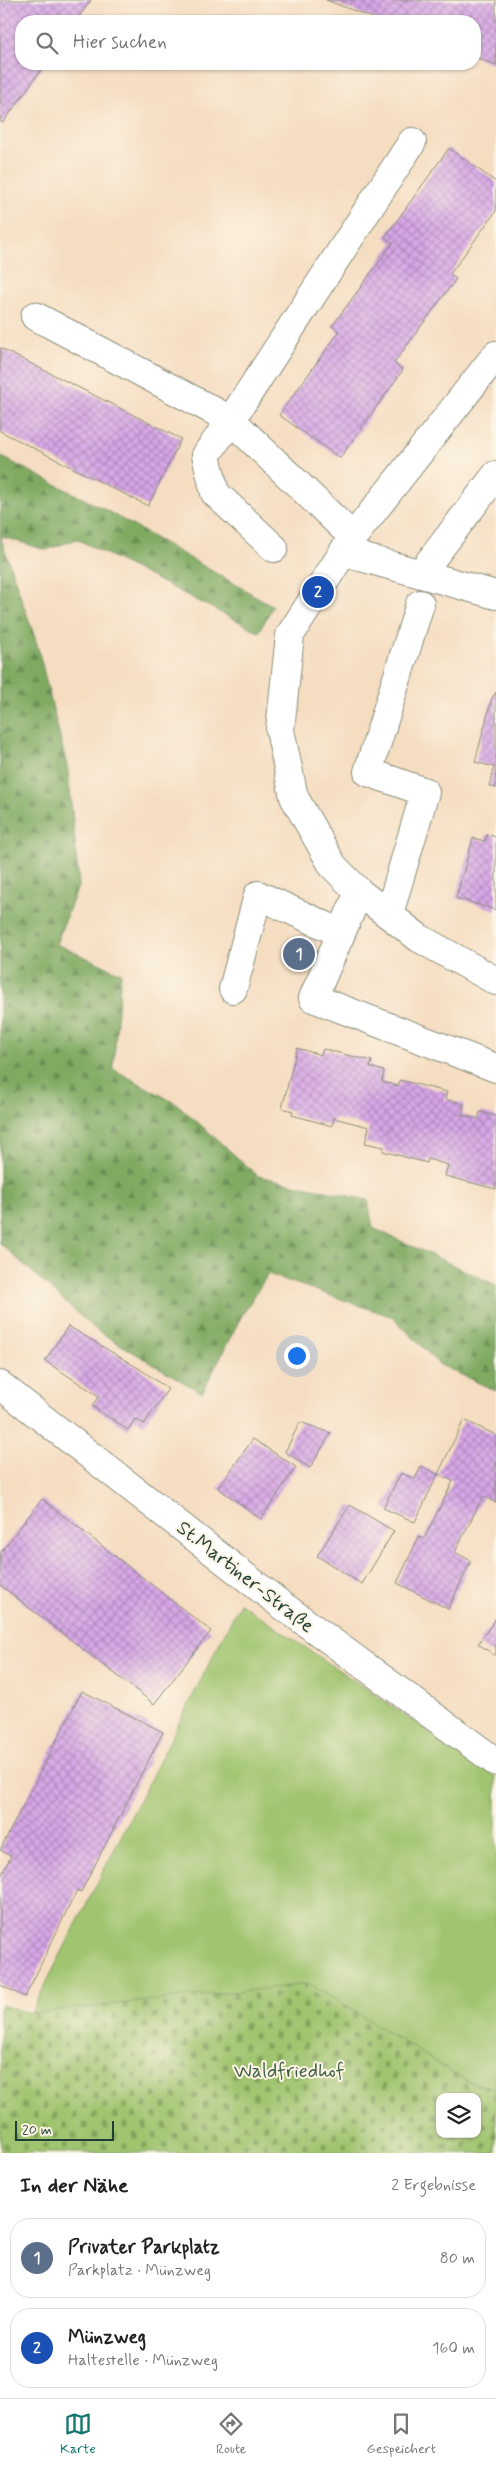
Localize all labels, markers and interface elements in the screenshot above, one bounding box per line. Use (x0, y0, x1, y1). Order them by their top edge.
search box (15, 15, 481, 70)
icon: search (33, 29, 61, 57)
text: Hier suchen (73, 30, 167, 55)
pin: 2 (302, 573, 334, 611)
pin: 1 (283, 935, 315, 973)
your location (284, 1343, 310, 1369)
street label: St.Martiner-Straße (171, 1515, 320, 1640)
park label: Waldfriedhof (234, 2058, 344, 2085)
map controls (436, 2093, 481, 2138)
button: layers (436, 2093, 481, 2138)
scale bar (15, 2118, 114, 2141)
text: 20 m (22, 2121, 52, 2139)
text: In der Nähe (20, 2172, 128, 2200)
text: 2 Ergebnisse (391, 2175, 476, 2196)
text: Privater Parkplatz (68, 2235, 220, 2260)
text: 1 (33, 2248, 41, 2269)
text: 80 m (440, 2248, 475, 2269)
text: Parkplatz · Münzweg (68, 2260, 211, 2281)
text: Münzweg (68, 2325, 146, 2350)
text: 2 (33, 2338, 41, 2359)
text: 160 m (432, 2338, 475, 2359)
text: Haltestelle · Münzweg (68, 2350, 218, 2371)
tab: Karte (60, 2410, 96, 2458)
tab: Route (216, 2410, 246, 2458)
tab: Gespeichert (367, 2410, 436, 2458)

